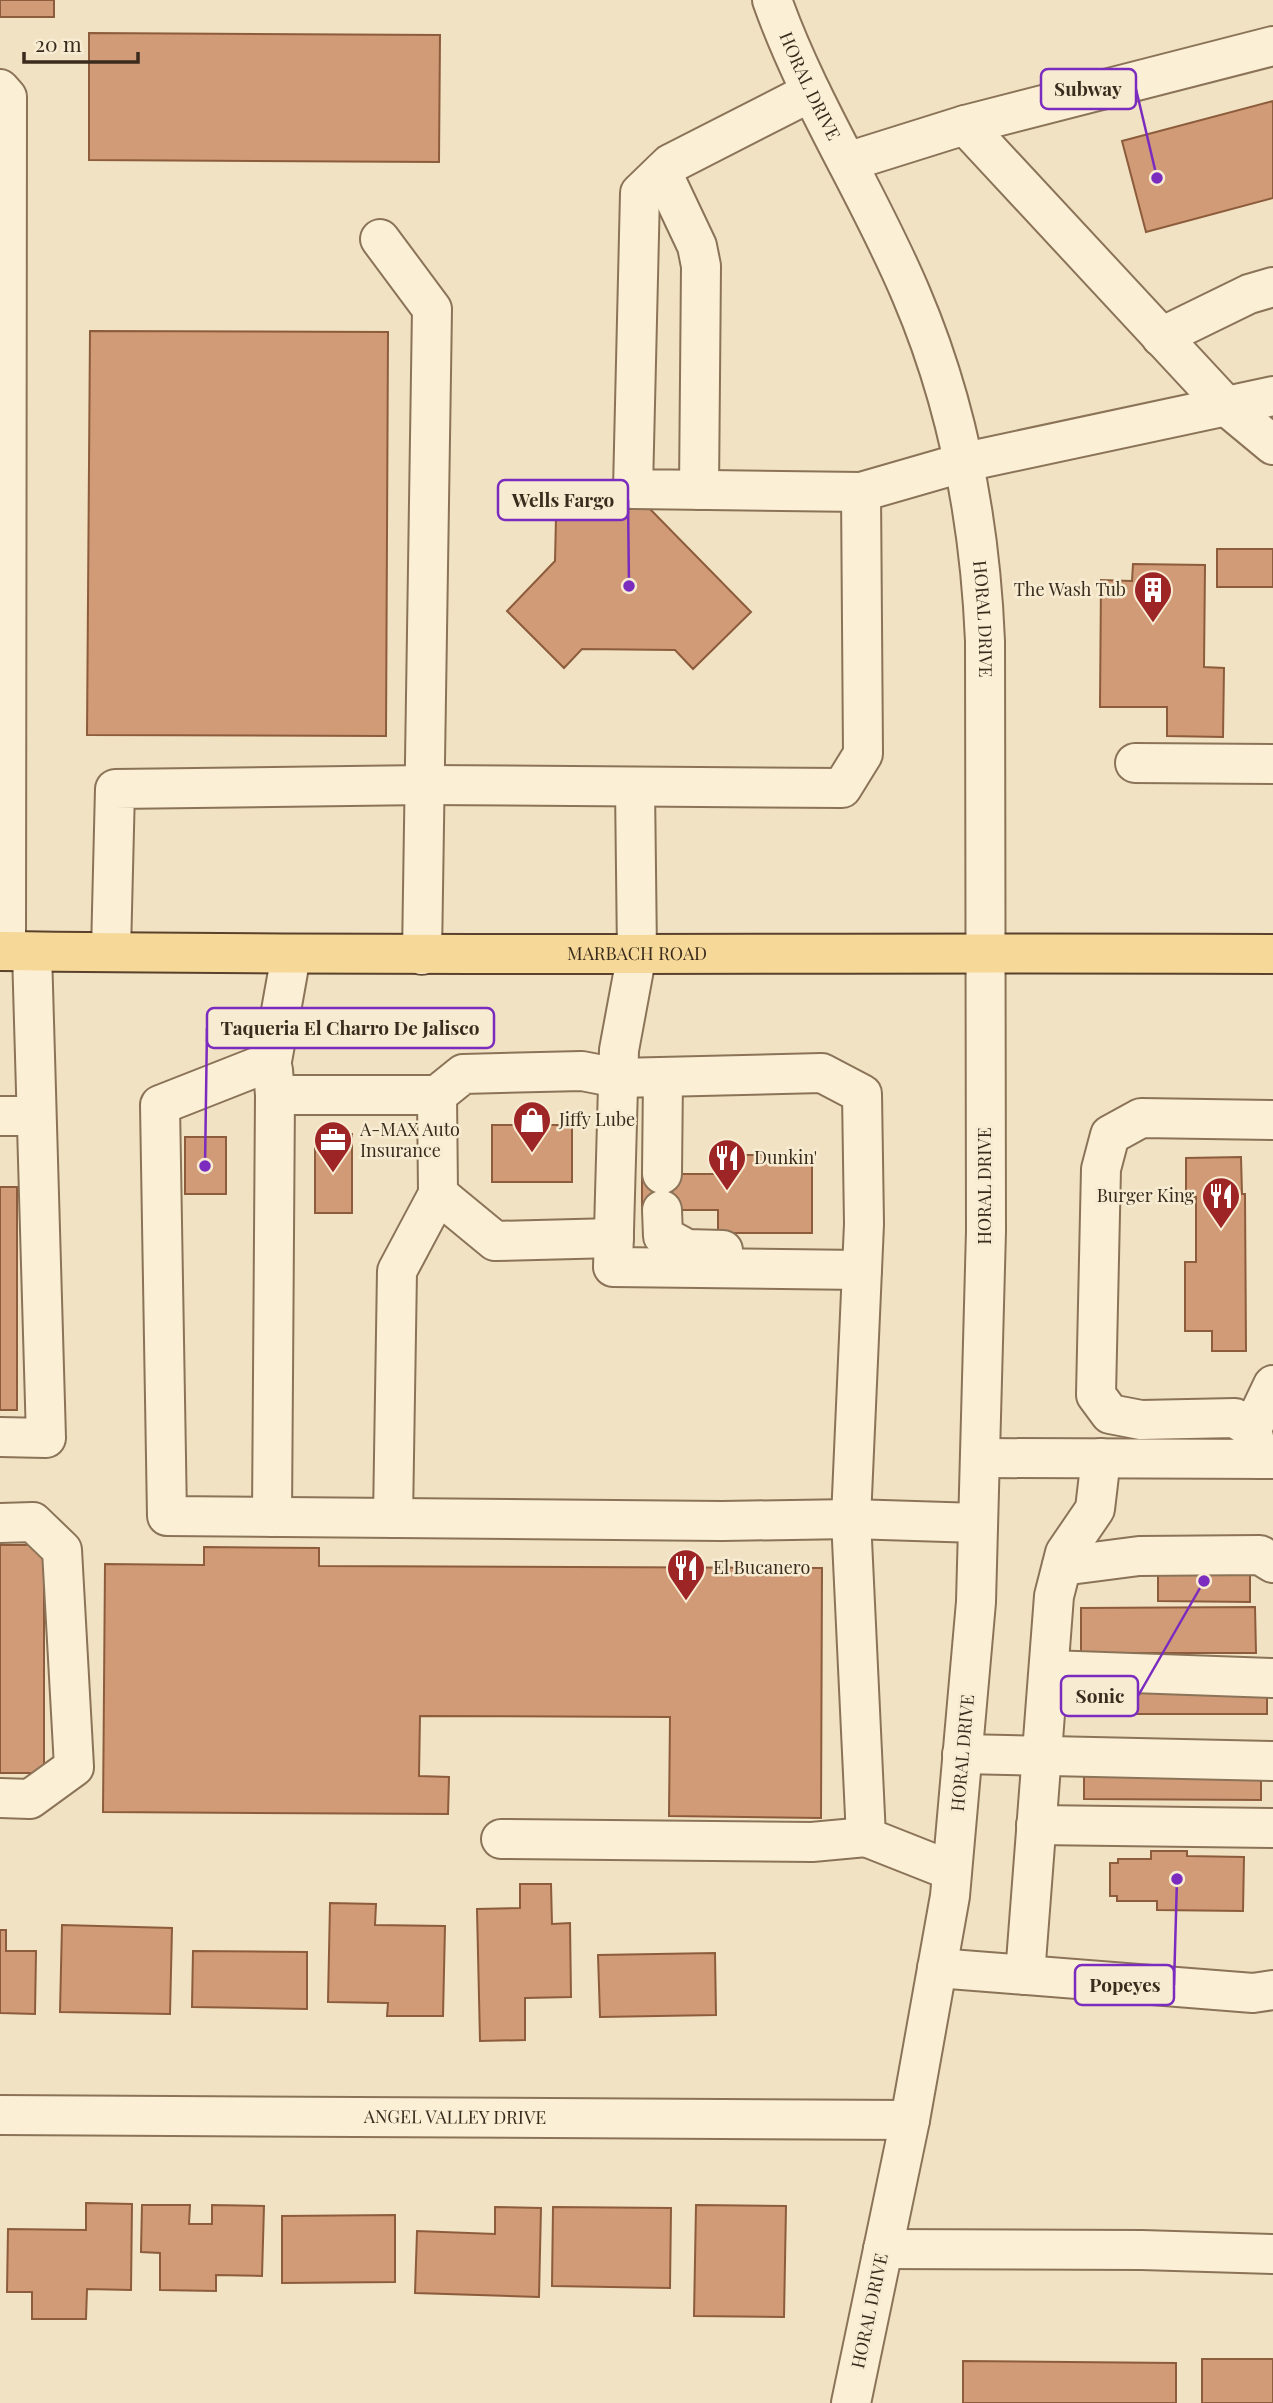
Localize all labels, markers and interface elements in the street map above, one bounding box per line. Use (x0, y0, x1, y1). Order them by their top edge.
scale bar (24, 21, 138, 65)
street label: HORAL DRIVE (774, 28, 846, 144)
text: 20 m (35, 29, 82, 57)
callout: Subway (1041, 69, 1136, 109)
text: Subway (1054, 75, 1122, 101)
callout: Wells Fargo (498, 480, 628, 520)
text: Wells Fargo (511, 486, 614, 512)
street label: HORAL DRIVE (968, 559, 998, 678)
building icon: The Wash Tub (1132, 569, 1174, 624)
place label: The Wash Tub (1014, 577, 1126, 601)
street label: MARBACH ROAD (567, 941, 707, 965)
callout: Taqueria El Charro De Jalisco (207, 1008, 494, 1048)
text: Taqueria El Charro De Jalisco (221, 1014, 480, 1040)
shop icon: Jiffy Lube (511, 1099, 553, 1154)
place label: Jiffy Lube (558, 1107, 635, 1131)
place label: A-MAX Auto Insurance (359, 1117, 460, 1162)
office icon: A-MAX Auto Insurance (312, 1119, 354, 1174)
street label: HORAL DRIVE (972, 1127, 996, 1245)
restaurant icon: Dunkin' (706, 1137, 748, 1192)
place label: Dunkin' (754, 1145, 817, 1169)
restaurant icon: Burger King (1200, 1175, 1242, 1230)
place label: Burger King (1097, 1183, 1194, 1207)
restaurant icon: El Bucanero (665, 1547, 707, 1602)
place label: El Bucanero (713, 1555, 810, 1579)
callout: Sonic (1061, 1676, 1138, 1716)
text: Sonic (1076, 1682, 1124, 1708)
street label: HORAL DRIVE (945, 1693, 979, 1812)
callout: Popeyes (1075, 1965, 1174, 2005)
text: Popeyes (1089, 1971, 1161, 1997)
street label: ANGEL VALLEY DRIVE (363, 2104, 546, 2129)
street label: HORAL DRIVE (845, 2251, 893, 2371)

